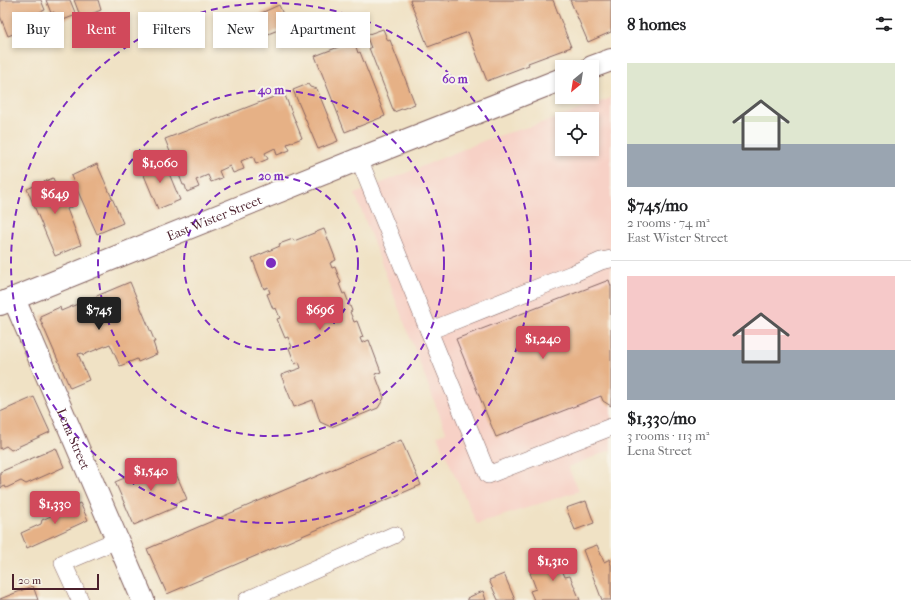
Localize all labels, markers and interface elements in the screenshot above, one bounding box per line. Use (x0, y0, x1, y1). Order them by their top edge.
chip: Buy (12, 12, 64, 48)
chip: Rent (72, 12, 130, 48)
chip: Filters (138, 12, 205, 48)
chip: New (213, 12, 268, 48)
chip: Apartment (276, 12, 370, 48)
icon: filters (873, 13, 895, 35)
text: 8 homes (627, 14, 686, 34)
north arrow (555, 60, 599, 104)
map controls (555, 60, 599, 156)
text: 60 m (442, 72, 469, 86)
text: 40 m (257, 83, 285, 98)
icon: home (725, 89, 797, 161)
button: locate (555, 112, 599, 156)
pin: $1,060 (127, 150, 193, 184)
text: $1,060 (142, 155, 178, 170)
text: 20 m (258, 169, 285, 183)
pin: $649 (31, 181, 79, 215)
text: $649 (41, 186, 69, 201)
street label: East Wister Street (165, 192, 264, 244)
text: $745/mo (627, 195, 688, 215)
text: 2 rooms · 74 m² (627, 215, 710, 230)
text: East Wister Street (627, 230, 728, 245)
centre of rings (264, 256, 278, 270)
pin: $745 (75, 297, 123, 331)
pin: $696 (296, 297, 344, 331)
text: $745 (86, 302, 112, 317)
text: $696 (306, 302, 334, 317)
icon: home (725, 302, 797, 374)
pin: $1,240 (510, 326, 576, 360)
text: $1,240 (525, 331, 561, 346)
street label: Lena Street (54, 406, 93, 472)
text: $1,330/mo (627, 408, 696, 428)
text: 3 rooms · 113 m² (627, 428, 709, 443)
text: Lena Street (627, 443, 692, 458)
pin: $1,540 (118, 458, 184, 492)
text: $1,540 (134, 463, 168, 478)
pin: $1,330 (22, 491, 88, 525)
text: $1,330 (39, 496, 71, 511)
pin: $1,310 (520, 548, 586, 582)
text: $1,310 (537, 553, 569, 568)
scale bar (12, 572, 99, 591)
text: 20 m (18, 574, 41, 587)

